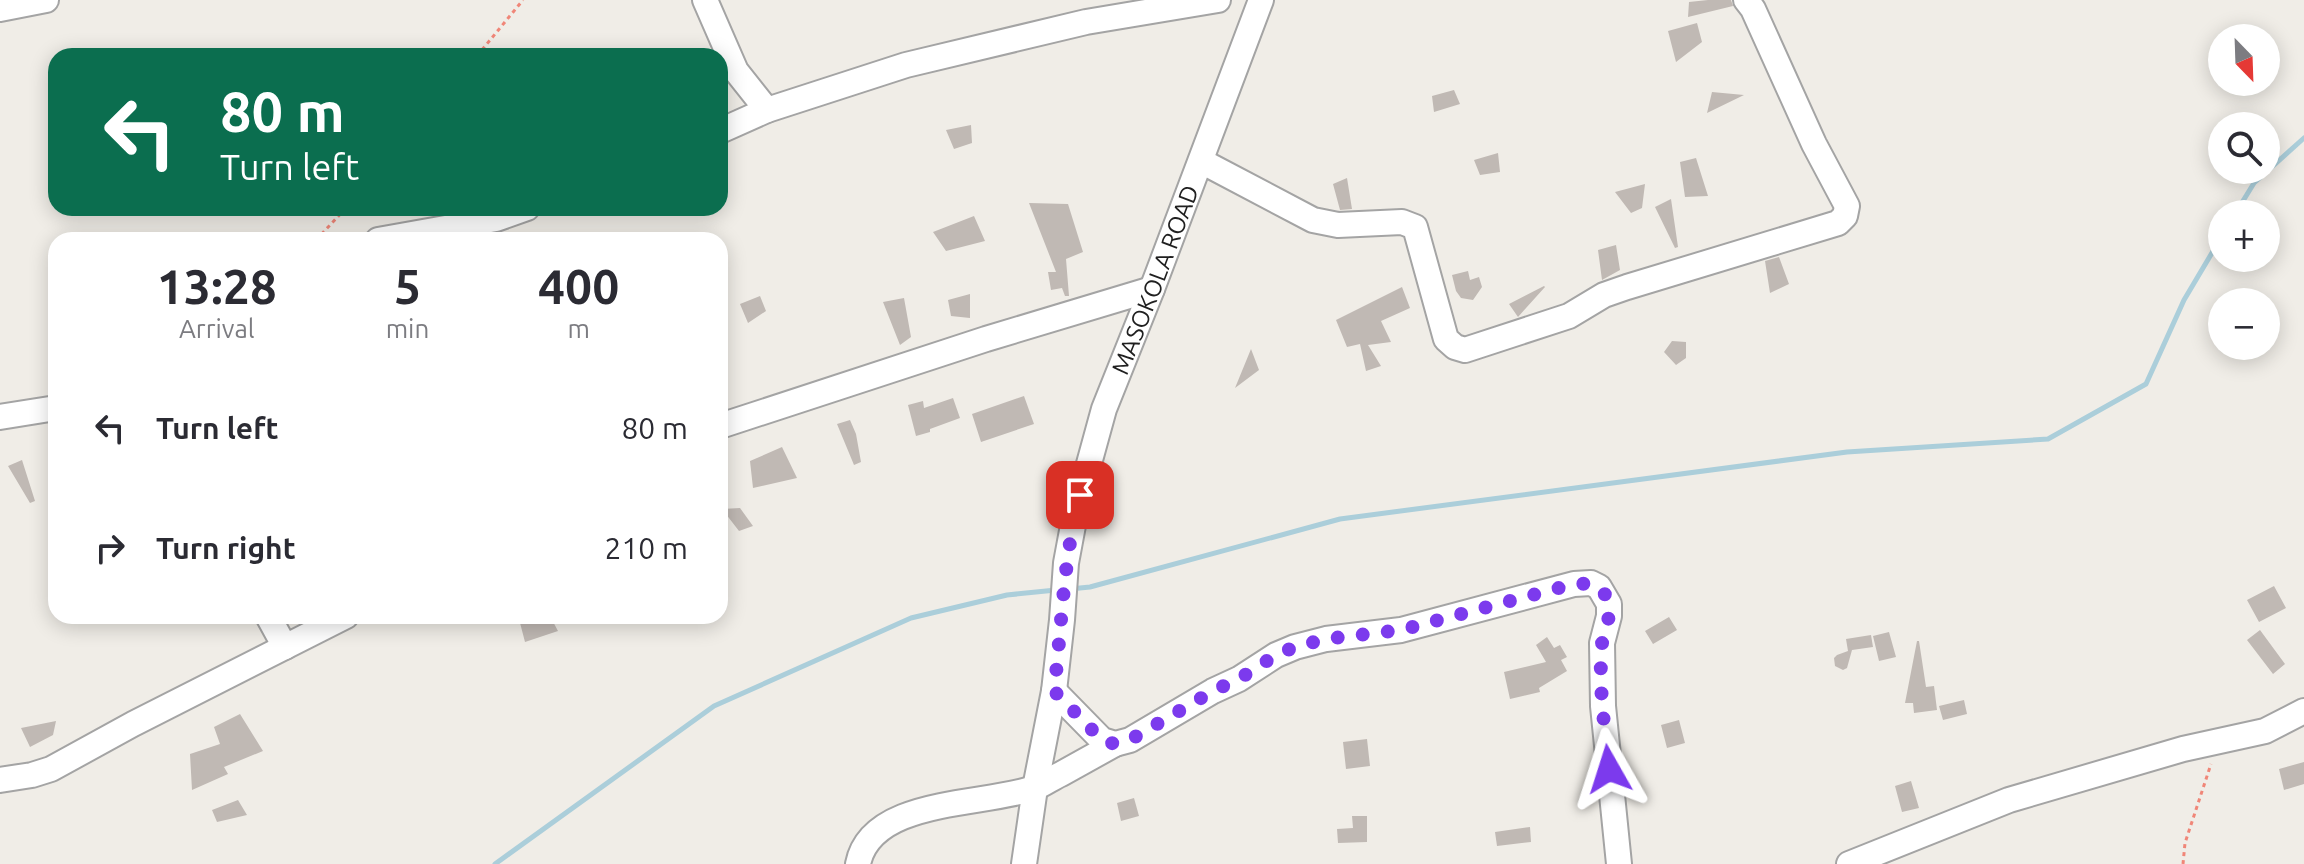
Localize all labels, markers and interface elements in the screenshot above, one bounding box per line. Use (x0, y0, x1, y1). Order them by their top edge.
north arrow (2208, 24, 2280, 96)
map controls (2208, 24, 2280, 360)
icon: left (88, 80, 192, 184)
text: 80 m (220, 80, 345, 143)
button: search (2208, 112, 2280, 184)
text: Turn left (220, 146, 359, 187)
street label: MASOKOLA ROAD (1106, 181, 1203, 378)
button: + (2208, 200, 2280, 272)
text: 13:28 (157, 259, 277, 313)
text: 5 (394, 259, 421, 313)
text: 400 (538, 259, 619, 313)
button: − (2208, 288, 2280, 360)
text: Arrival (179, 314, 255, 343)
text: min (386, 314, 429, 343)
text: m (567, 314, 590, 343)
icon: left (88, 406, 132, 450)
text: Turn left (156, 411, 278, 445)
text: 80 m (621, 411, 688, 445)
pin (1046, 461, 1114, 529)
icon: arrive (1058, 473, 1102, 517)
icon: right (88, 526, 132, 570)
text: Turn right (156, 531, 296, 565)
text: 210 m (604, 531, 688, 565)
position arrow (1567, 727, 1651, 811)

